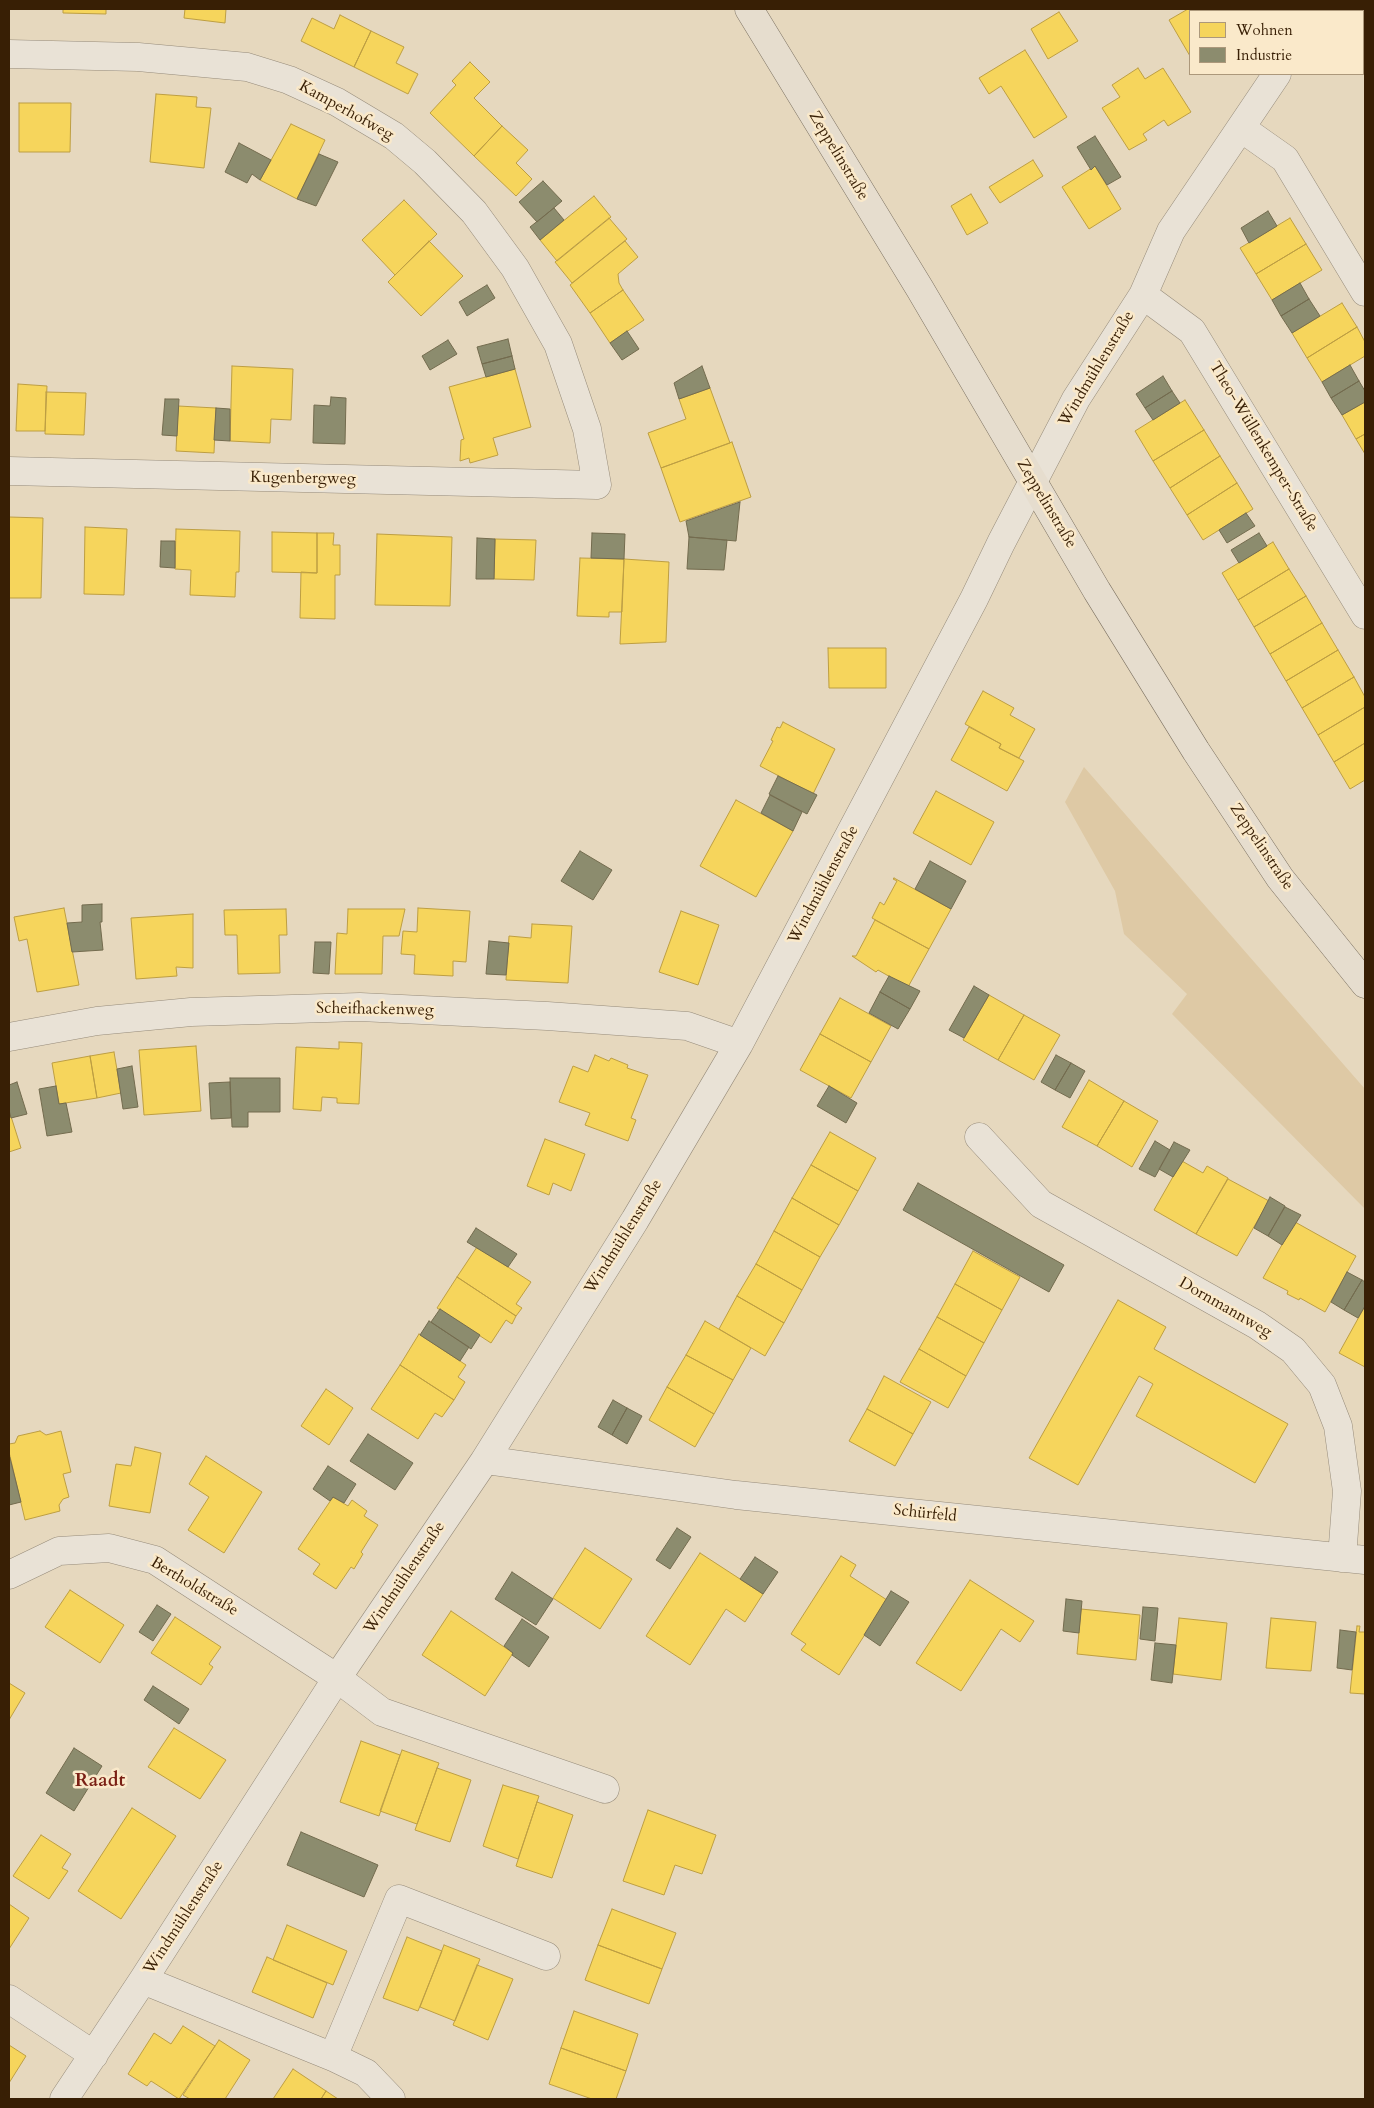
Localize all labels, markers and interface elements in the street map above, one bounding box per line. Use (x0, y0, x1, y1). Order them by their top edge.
legend (1189, 10, 1364, 75)
text: Wohnen (1236, 20, 1293, 40)
text: Industrie (1236, 45, 1292, 65)
street label: Kamperhofweg (295, 77, 397, 145)
street label: Zeppelinstraße (804, 108, 872, 204)
street label: Windmühlenstraße (1055, 308, 1139, 430)
street label: Theo-Wüllenkemper-Straße (1204, 358, 1322, 536)
street label: Zeppelinstraße (1012, 456, 1080, 552)
street label: Kugenbergweg (250, 468, 356, 490)
street label: Zeppelinstraße (1225, 800, 1297, 894)
street label: Windmühlenstraße (785, 823, 863, 947)
street label: Scheifhackenweg (316, 999, 434, 1021)
street label: Windmühlenstraße (581, 1176, 667, 1298)
street label: Dornmannweg (1175, 1274, 1275, 1342)
street label: Schürfeld (892, 1501, 958, 1527)
street label: Windmühlenstraße (360, 1518, 450, 1638)
street label: Bertholdstraße (147, 1553, 241, 1621)
district label: Raadt (75, 1771, 125, 1793)
street label: Windmühlenstraße (140, 1858, 228, 1978)

